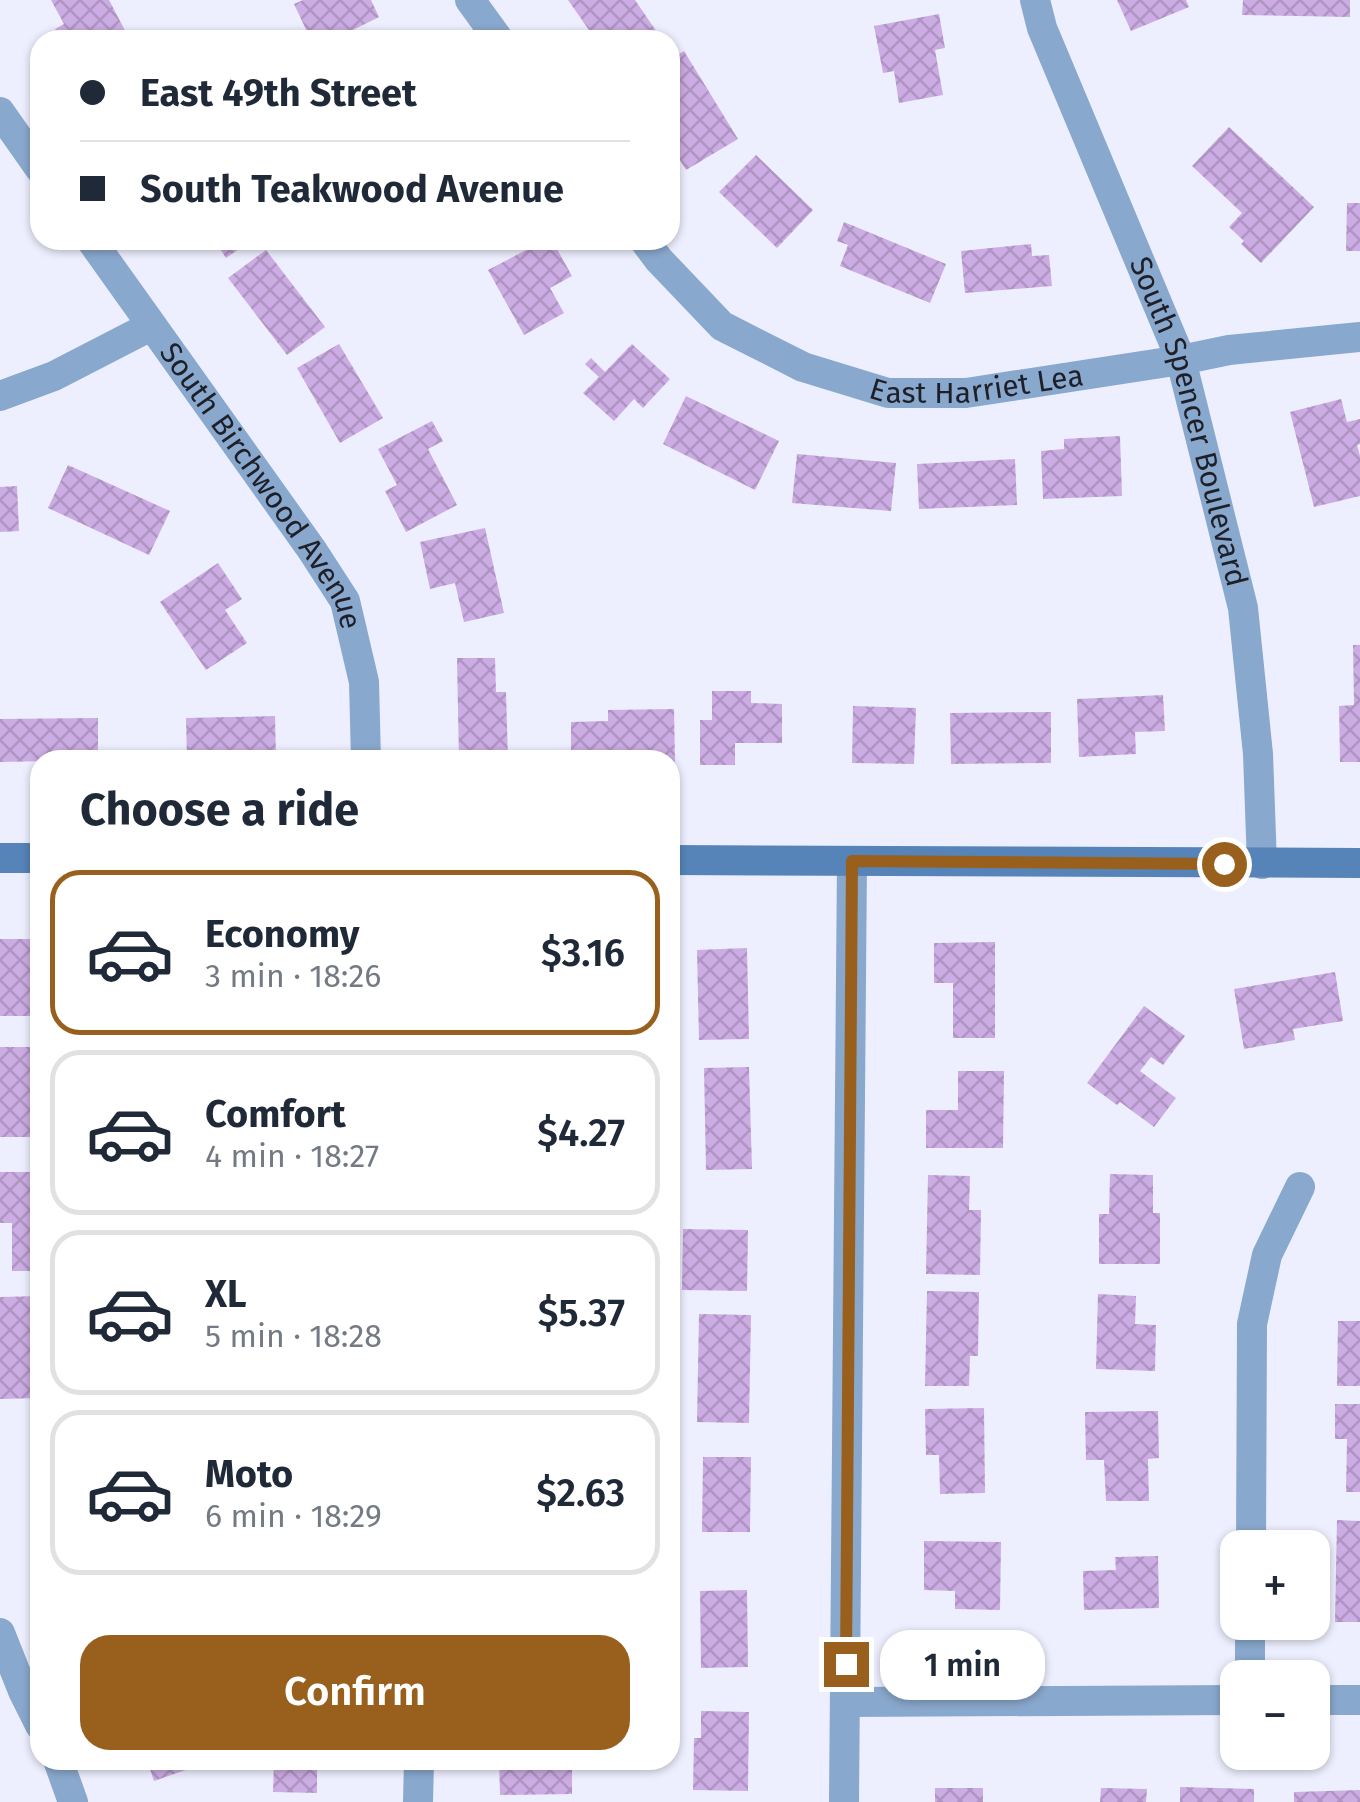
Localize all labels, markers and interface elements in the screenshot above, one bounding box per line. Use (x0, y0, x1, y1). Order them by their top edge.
text: East 49th Street (140, 70, 417, 116)
text: South Teakwood Avenue (140, 166, 564, 212)
street label: South Spencer Boulevard (1122, 251, 1255, 590)
street label: South Birchwood Avenue (152, 336, 369, 633)
street label: East Harriet Lea (865, 357, 1086, 411)
text: Choose a ride (80, 783, 359, 837)
route start (1202, 842, 1247, 887)
icon: car (85, 908, 175, 998)
text: Economy (205, 911, 360, 957)
text: $3.16 (541, 930, 625, 976)
text: 3 min · 18:26 (205, 957, 381, 995)
icon: car (85, 1088, 175, 1178)
text: Comfort (205, 1091, 346, 1137)
text: $4.27 (537, 1110, 625, 1156)
text: 4 min · 18:27 (205, 1137, 379, 1175)
icon: car (85, 1268, 175, 1358)
text: XL (205, 1271, 247, 1317)
text: $5.37 (538, 1290, 625, 1336)
text: 5 min · 18:28 (205, 1317, 382, 1355)
icon: car (85, 1448, 175, 1538)
text: Moto (205, 1451, 293, 1497)
text: $2.63 (536, 1470, 625, 1516)
text: 6 min · 18:29 (205, 1497, 382, 1535)
map controls (1220, 1530, 1330, 1770)
button: + (1220, 1530, 1330, 1640)
callout: 1 min (881, 1629, 1046, 1699)
button: Confirm (80, 1635, 630, 1750)
route end (824, 1642, 869, 1687)
text: 1 min (924, 1646, 1001, 1684)
button: − (1220, 1660, 1330, 1770)

